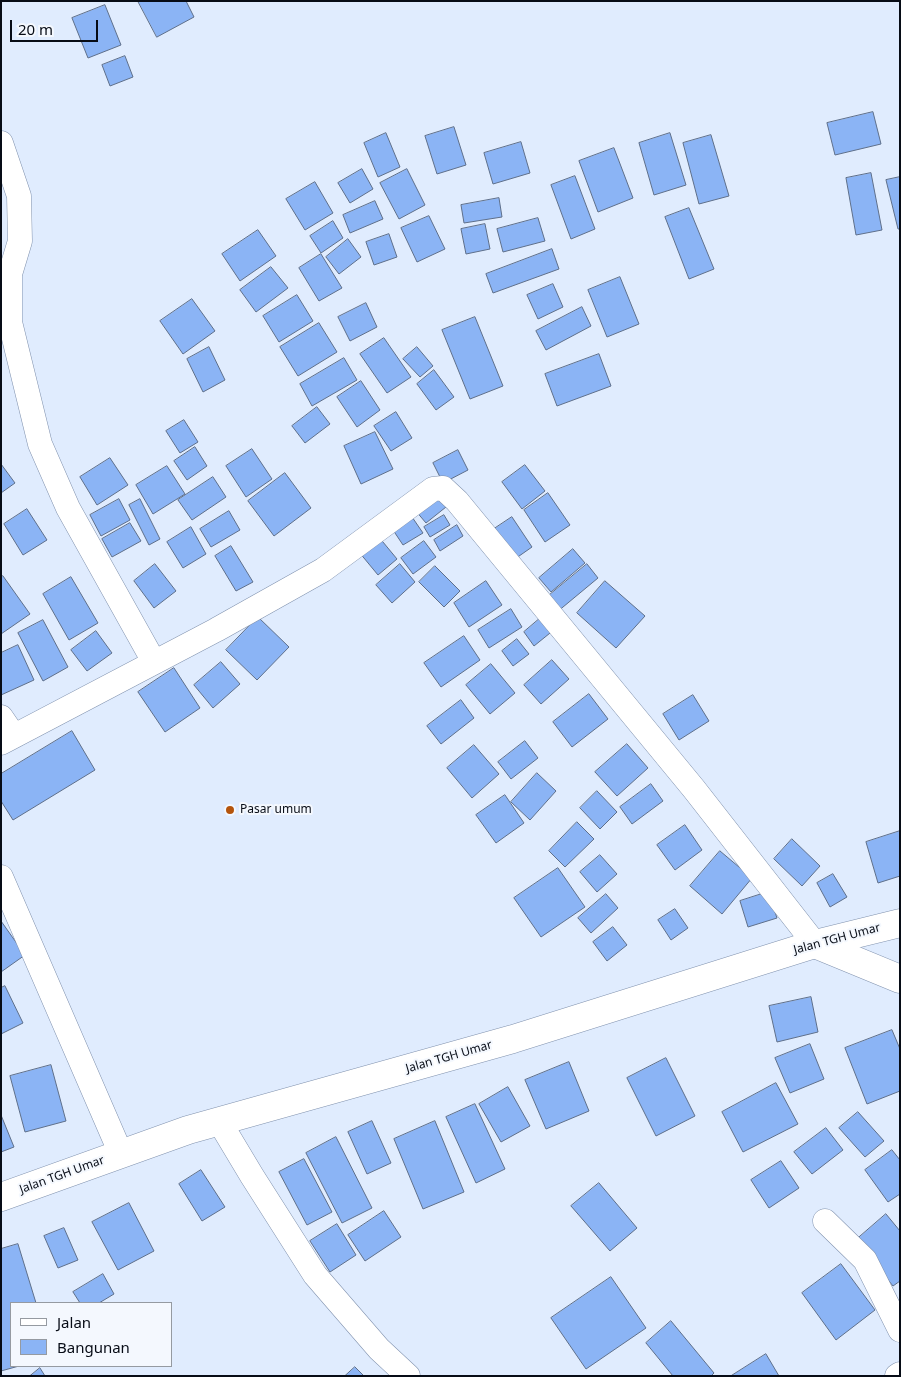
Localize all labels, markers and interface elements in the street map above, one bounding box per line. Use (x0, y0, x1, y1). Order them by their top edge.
scale bar (12, 10, 100, 42)
text: 20 m (18, 19, 53, 39)
place label: Pasar umum (240, 803, 312, 817)
marker: Pasar umum (224, 804, 236, 816)
street label: Jalan TGH Umar (792, 920, 882, 958)
street label: Jalan TGH Umar (404, 1038, 494, 1076)
street label: Jalan TGH Umar (18, 1153, 106, 1197)
legend (10, 1302, 172, 1367)
text: Jalan (57, 1312, 91, 1332)
text: Bangunan (57, 1337, 130, 1357)

